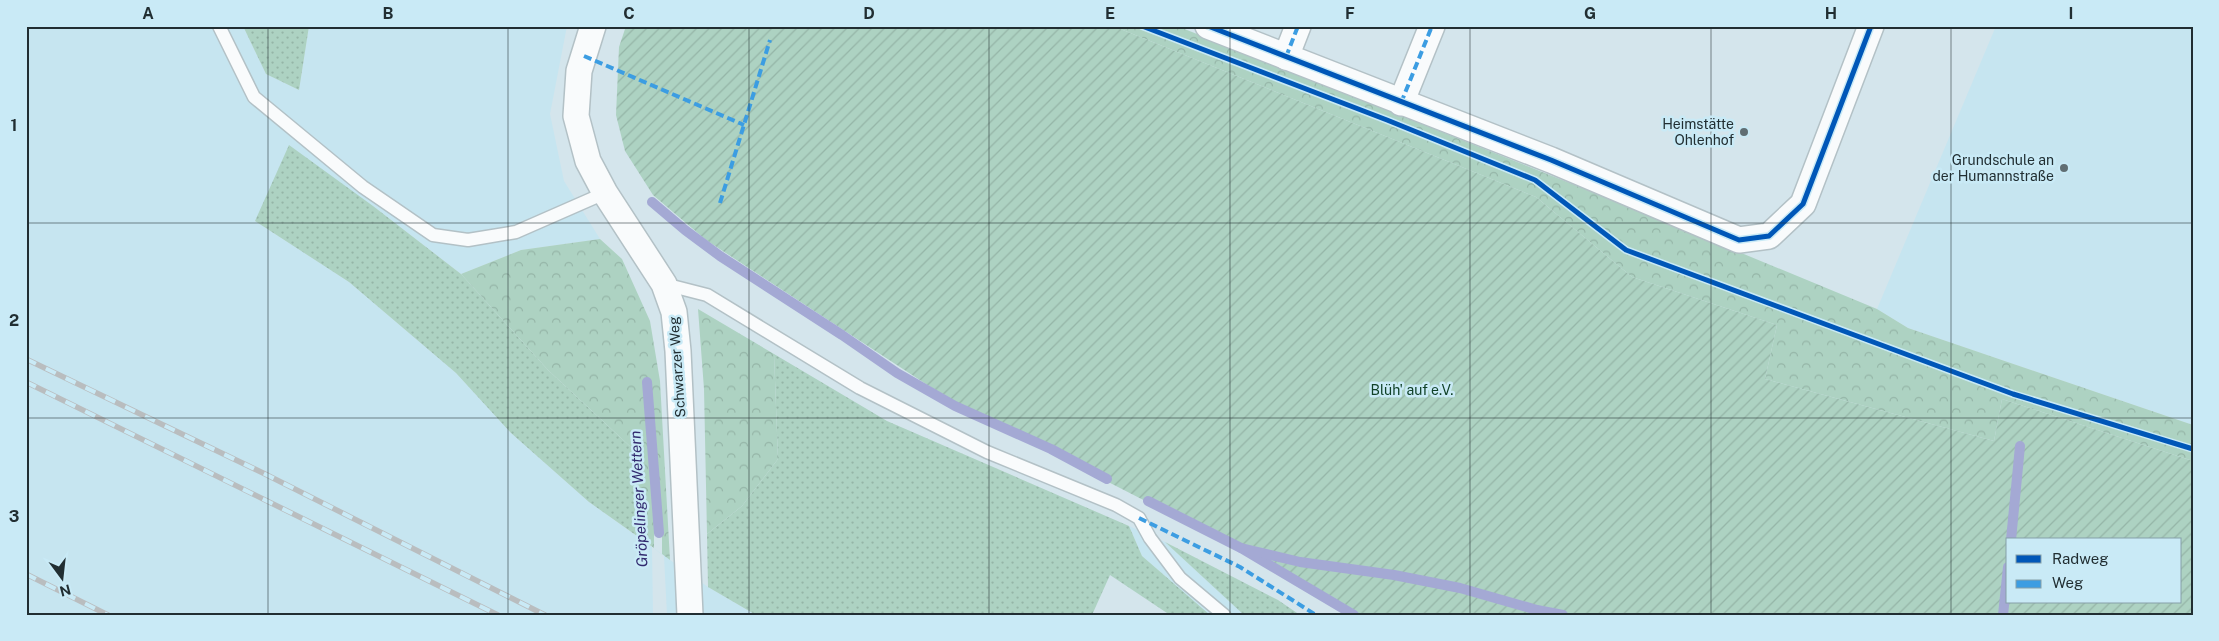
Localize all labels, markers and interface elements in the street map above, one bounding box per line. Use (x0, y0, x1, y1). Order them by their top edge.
text: A (142, 4, 154, 23)
text: B (383, 4, 394, 23)
text: C (623, 4, 635, 23)
text: D (863, 4, 875, 23)
text: E (1105, 4, 1115, 23)
text: F (1345, 4, 1355, 23)
text: G (1584, 4, 1596, 23)
text: H (1825, 4, 1837, 23)
text: I (2069, 4, 2073, 23)
text: 1 (11, 116, 17, 135)
place label: Heimstätte Ohlenhof (1662, 116, 1734, 148)
marker: Heimstätte Ohlenhof (1738, 126, 1750, 138)
place label: Grundschule an der Humannstraße (1932, 152, 2054, 184)
marker: Grundschule an der Humannstraße (2058, 162, 2070, 174)
text: 2 (9, 311, 19, 330)
street label: Schwarzer Weg (665, 316, 689, 418)
park label: Blüh' auf e.V. (1371, 382, 1453, 398)
water label: Gröpelinger Wettern (626, 430, 651, 568)
text: 3 (9, 507, 19, 526)
legend (2006, 538, 2182, 604)
text: Radweg (2052, 550, 2109, 567)
north arrow (38, 554, 88, 604)
text: Weg (2052, 574, 2083, 591)
text: N (58, 581, 73, 600)

